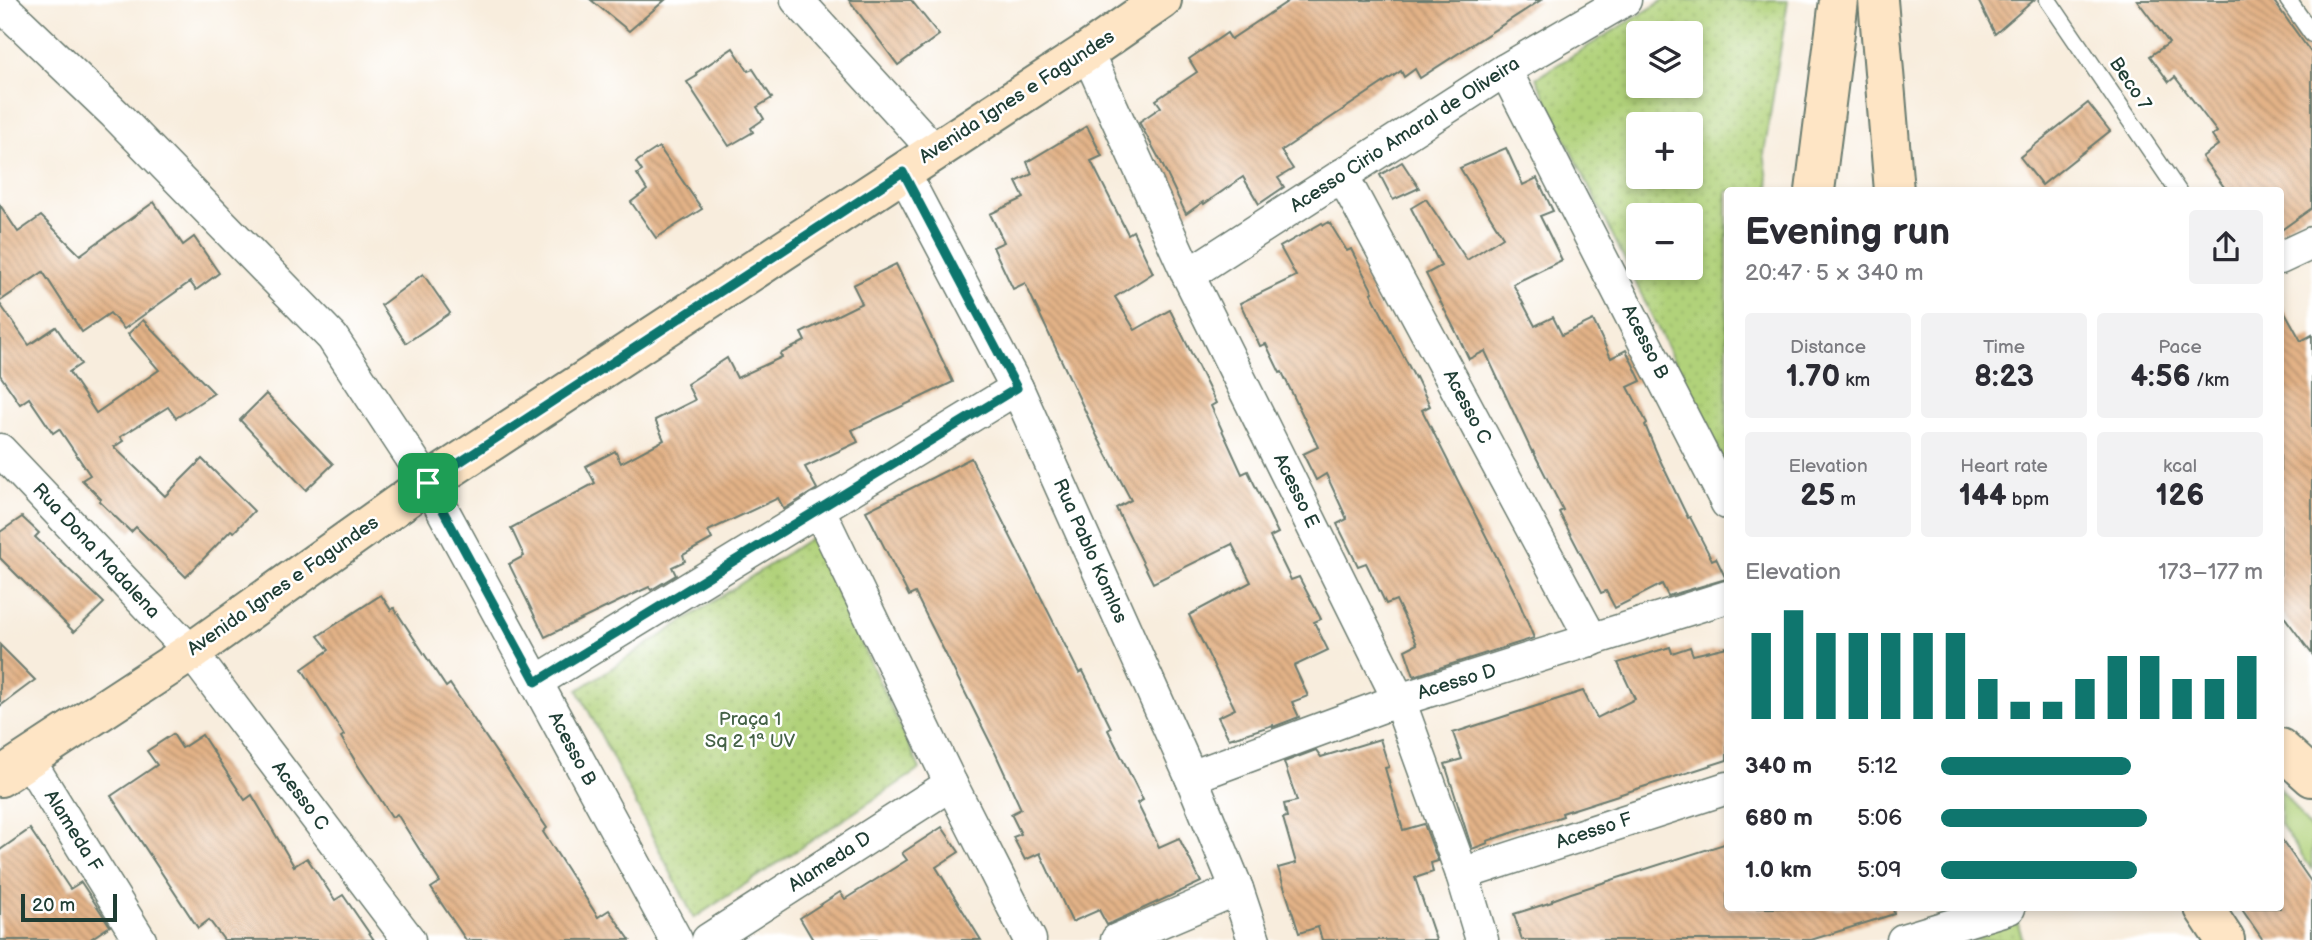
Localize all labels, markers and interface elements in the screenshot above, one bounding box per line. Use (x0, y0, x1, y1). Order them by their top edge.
map controls (1626, 21, 1703, 280)
button: layers (1626, 21, 1703, 98)
street label: Avenida Ignes e Fagundes (915, 25, 1119, 169)
street label: Acesso Cirio Amaral de Oliveira (1286, 52, 1524, 218)
street label: Beco 7 (2104, 53, 2156, 116)
button: + (1626, 112, 1703, 189)
button: − (1626, 203, 1703, 280)
text: Evening run (1745, 210, 1950, 255)
button: share (2189, 210, 2263, 284)
text: 20:47 · 5 × 340 m (1745, 259, 1923, 287)
street label: Acesso B (1617, 301, 1673, 383)
text: Distance (1790, 336, 1866, 359)
text: Time (1983, 336, 2025, 359)
text: Pace (2158, 336, 2202, 359)
text: 1.70 (1786, 359, 1840, 395)
text: 8:23 (1974, 359, 2034, 395)
text: 4:56 (2130, 359, 2191, 395)
street label: Acesso C (1438, 366, 1496, 448)
text: km (1840, 369, 1870, 392)
text: /km (2191, 369, 2230, 392)
street label: Acesso E (1268, 450, 1324, 532)
pin (398, 453, 458, 513)
text: Elevation (1788, 455, 1868, 478)
text: Heart rate (1960, 455, 2048, 478)
text: kcal (2163, 455, 2197, 478)
icon: arrive (409, 464, 447, 502)
street label: Rua Pablo Komlos (1048, 475, 1132, 627)
text: 25 (1800, 478, 1835, 514)
text: 144 (1959, 478, 2007, 514)
text: 126 (2156, 478, 2204, 514)
street label: Rua Dona Madalena (27, 479, 165, 623)
text: m (1835, 488, 1856, 511)
text: bpm (2007, 488, 2049, 511)
street label: Avenida Ignes e Fagundes (183, 511, 383, 661)
text: Elevation (1745, 558, 1841, 586)
text: 173–177 m (2158, 558, 2263, 586)
street label: Acesso D (1415, 659, 1499, 705)
street label: Acesso B (543, 708, 601, 790)
park label: Praça 1 Sq 2 1ª UV (705, 708, 796, 753)
text: 340 m (1745, 752, 1812, 780)
text: 5:12 (1857, 752, 1897, 780)
street label: Acesso C (266, 757, 334, 835)
street label: Alameda F (39, 786, 107, 876)
text: 680 m (1745, 804, 1813, 832)
text: 5:06 (1857, 804, 1902, 832)
street label: Acesso F (1553, 808, 1636, 854)
street label: Alameda D (784, 827, 876, 897)
text: 1.0 km (1745, 856, 1812, 884)
text: 5:09 (1857, 856, 1902, 884)
scale bar (21, 891, 117, 923)
text: 20 m (32, 894, 75, 917)

